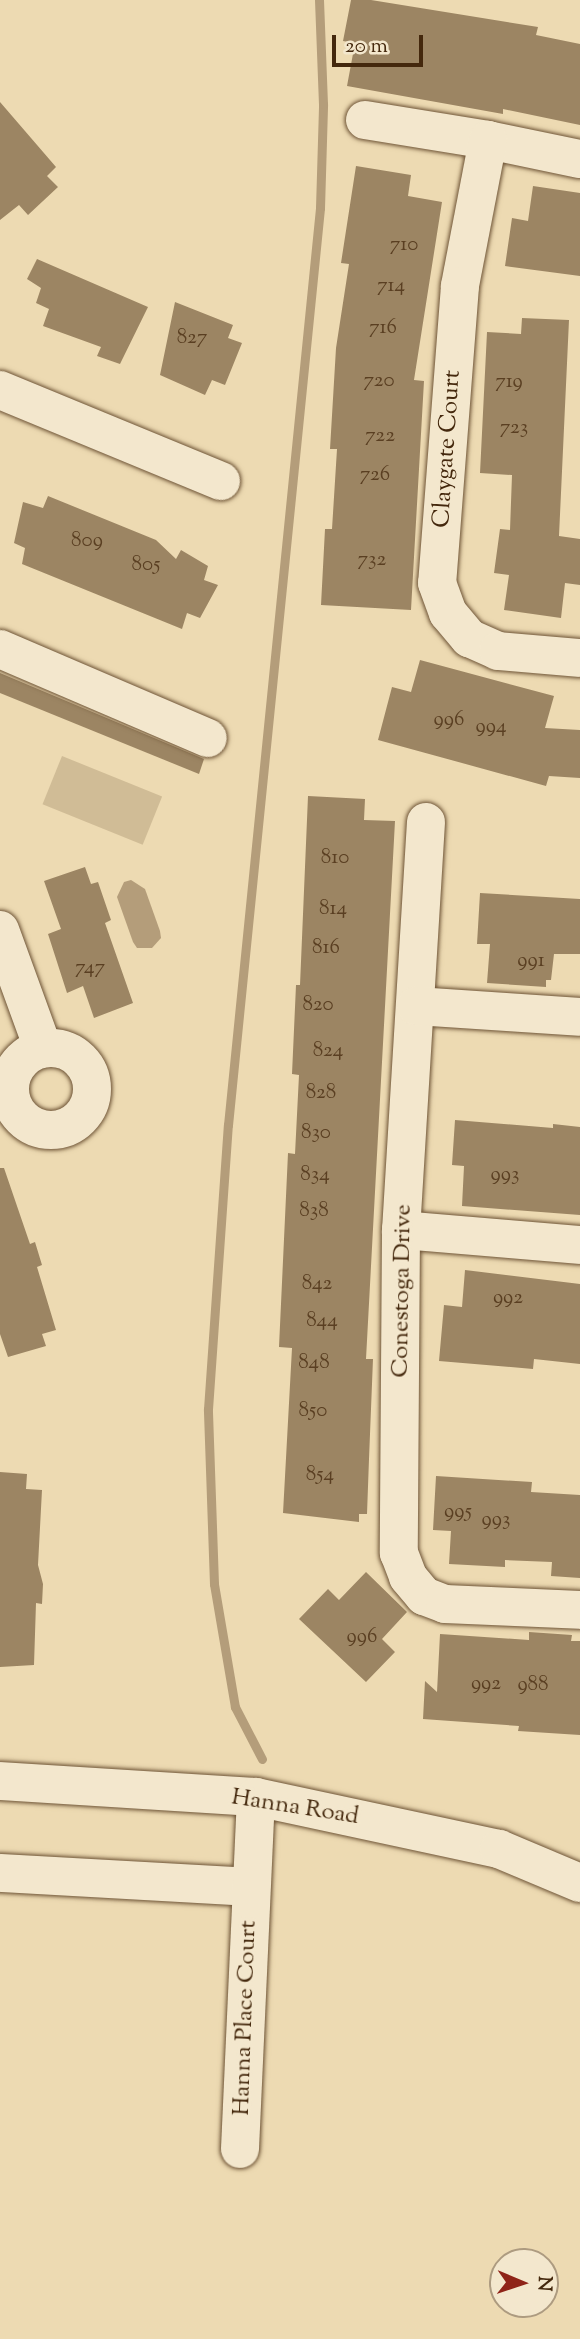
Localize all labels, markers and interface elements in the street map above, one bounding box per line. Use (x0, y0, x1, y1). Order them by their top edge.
scale bar (335, 21, 426, 65)
text: 20 m (345, 32, 388, 62)
house number: 710 (390, 232, 418, 258)
house number: 714 (377, 273, 405, 299)
house number: 716 (369, 315, 397, 341)
house number: 827 (177, 325, 207, 351)
house number: 720 (363, 368, 395, 394)
street label: Claygate Court (428, 369, 468, 529)
house number: 719 (495, 369, 523, 395)
house number: 723 (500, 415, 528, 441)
house number: 722 (365, 423, 395, 449)
house number: 726 (360, 462, 390, 488)
house number: 809 (71, 528, 103, 554)
house number: 732 (358, 547, 386, 573)
house number: 805 (132, 552, 160, 578)
house number: 996 (434, 707, 464, 733)
house number: 994 (476, 714, 506, 740)
house number: 810 (321, 845, 349, 871)
house number: 814 (319, 896, 347, 922)
house number: 816 (312, 935, 340, 961)
house number: 991 (517, 948, 545, 974)
house number: 747 (75, 955, 105, 981)
house number: 820 (302, 992, 334, 1018)
house number: 824 (313, 1038, 343, 1064)
house number: 828 (306, 1080, 336, 1106)
house number: 830 (301, 1120, 331, 1146)
house number: 834 (300, 1162, 330, 1188)
house number: 993 (491, 1162, 519, 1188)
house number: 838 (299, 1198, 329, 1224)
street label: Conestoga Drive (387, 1204, 419, 1378)
house number: 842 (302, 1271, 332, 1297)
house number: 992 (493, 1285, 523, 1311)
house number: 844 (306, 1308, 338, 1334)
house number: 848 (298, 1350, 330, 1376)
house number: 850 (299, 1398, 327, 1424)
house number: 854 (306, 1462, 334, 1488)
house number: 995 (444, 1499, 472, 1525)
house number: 993 (482, 1507, 510, 1533)
house number: 996 (347, 1624, 377, 1650)
house number: 992 (471, 1671, 501, 1697)
house number: 988 (517, 1672, 549, 1698)
street label: Hanna Road (229, 1784, 361, 1832)
street label: Hanna Place Court (228, 1920, 264, 2116)
north arrow (489, 2248, 559, 2318)
text: N (530, 2276, 557, 2292)

